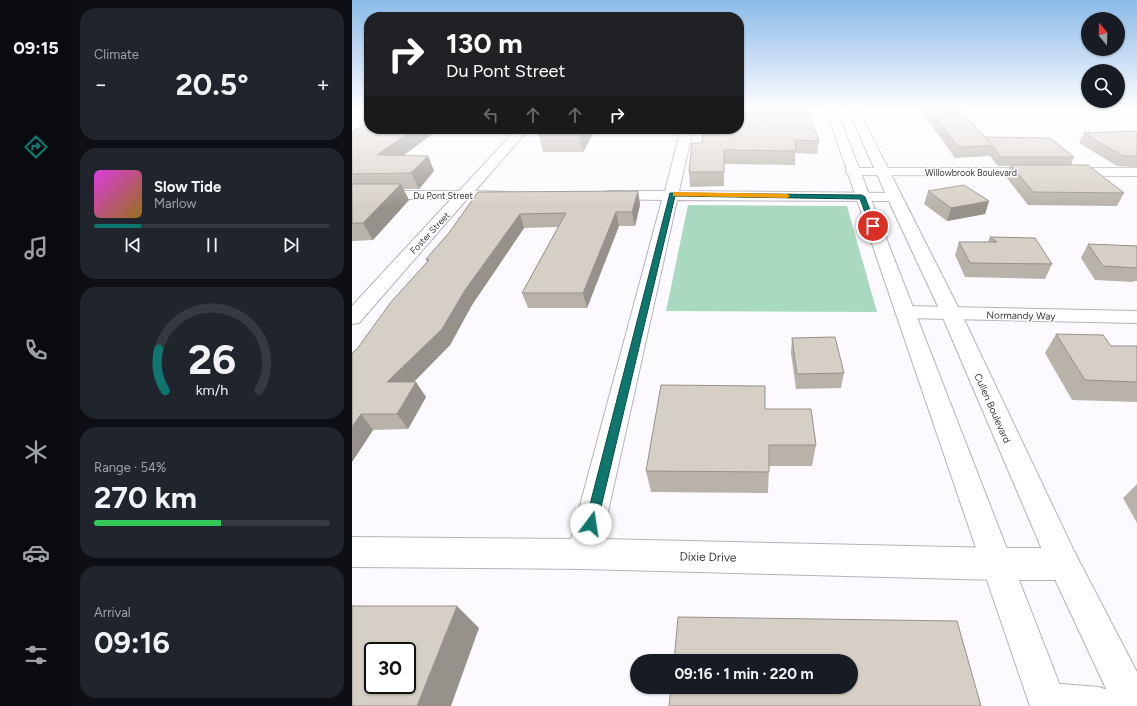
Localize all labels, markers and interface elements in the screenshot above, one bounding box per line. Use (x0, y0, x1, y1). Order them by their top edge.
north arrow (1081, 12, 1125, 56)
map controls (1081, 12, 1125, 108)
text: 130 m (446, 26, 523, 60)
icon: right (380, 28, 432, 80)
text: 09:15 (13, 37, 59, 59)
text: Climate (94, 47, 139, 62)
text: Du Pont Street (446, 60, 565, 82)
button: search (1081, 64, 1125, 108)
text: 20.5° (175, 66, 249, 103)
text: − (94, 71, 108, 98)
text: + (316, 71, 330, 98)
icon: left (480, 104, 502, 126)
icon: ahead (522, 104, 544, 126)
icon: ahead (564, 104, 586, 126)
icon: right (606, 104, 628, 126)
icon: directions (22, 133, 50, 161)
street label: Willowbrook Boulevard (925, 167, 1017, 178)
text: Slow Tide (154, 178, 221, 196)
street label: Du Pont Street (413, 190, 473, 201)
text: Marlow (154, 196, 196, 211)
street label: Foster Street (408, 209, 452, 256)
pin (856, 209, 890, 243)
icon: arrive (862, 215, 884, 237)
icon: music (22, 234, 50, 262)
icon: previous (122, 234, 144, 256)
icon: pause (201, 234, 223, 256)
icon: next (280, 234, 302, 256)
street label: Normandy Way (986, 308, 1056, 323)
text: 26 (188, 334, 236, 384)
icon: phone (22, 336, 50, 364)
street label: Cullen Boulevard (971, 371, 1014, 445)
text: km/h (196, 381, 228, 399)
icon: climate (22, 438, 50, 466)
text: Range · 54% (94, 460, 166, 475)
text: 270 km (94, 479, 197, 516)
position arrow (570, 503, 612, 545)
icon: car (22, 539, 50, 567)
street label: Dixie Drive (679, 550, 737, 565)
text: Arrival (94, 605, 131, 620)
text: 09:16 (94, 624, 170, 661)
icon: filters (22, 641, 50, 669)
speed limit sign: 30 (364, 642, 416, 694)
text: 09:16 · 1 min · 220 m (674, 665, 814, 683)

